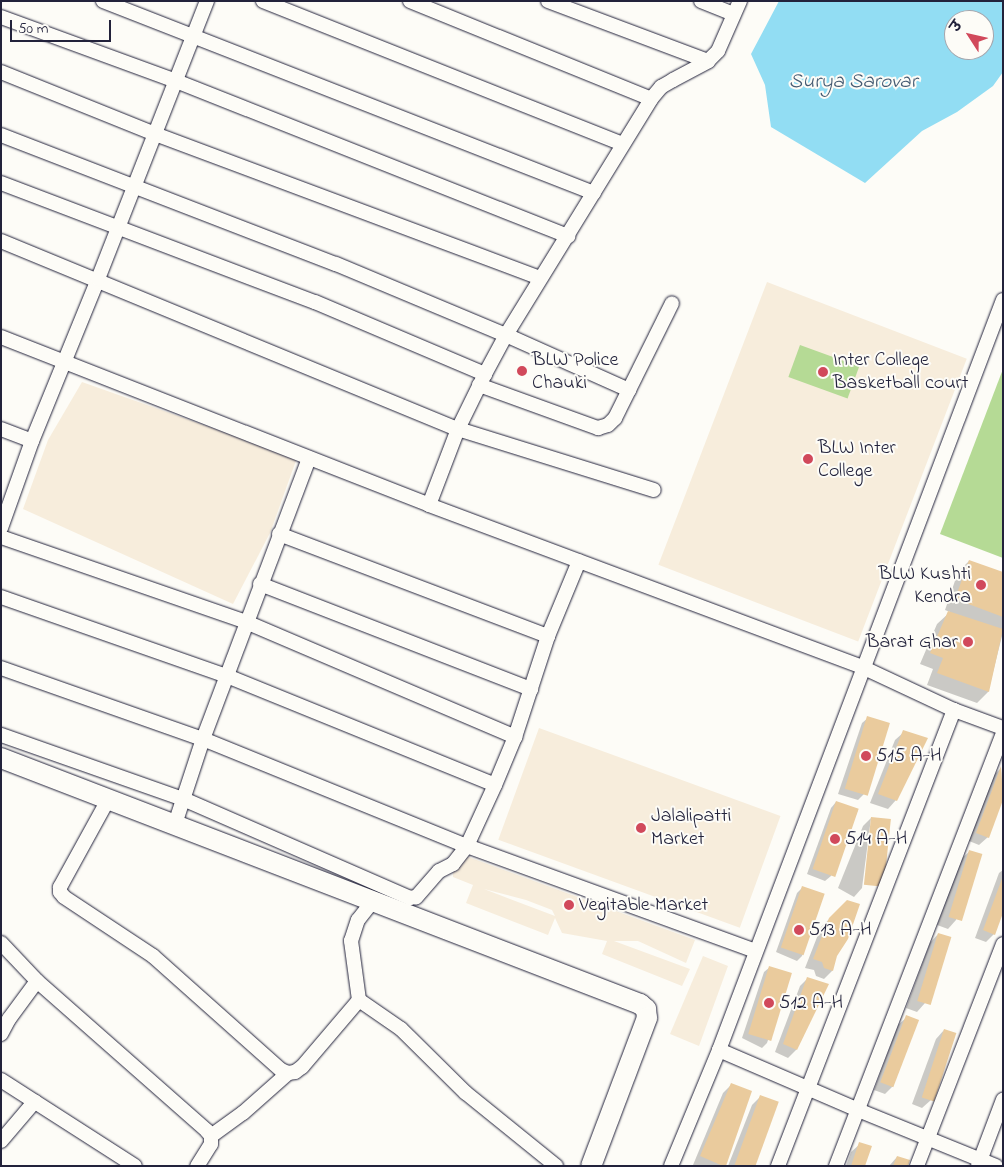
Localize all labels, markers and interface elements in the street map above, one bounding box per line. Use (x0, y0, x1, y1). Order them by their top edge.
scale bar (12, 10, 114, 42)
north arrow (944, 10, 994, 60)
text: उ (946, 17, 968, 37)
text: 50 m (18, 18, 48, 40)
water label: Surya Sarovar (789, 69, 917, 95)
place label: BLW Police Chauki (532, 348, 618, 395)
place label: Inter College Basketball court (833, 349, 969, 396)
marker: BLW Police Chauki (516, 365, 528, 377)
marker: Inter College Basketball court (817, 366, 829, 378)
place label: BLW Inter College (818, 436, 896, 483)
marker: BLW Inter College (802, 453, 814, 465)
place label: BLW Kushti Kendra (879, 562, 971, 609)
marker: BLW Kushti Kendra (975, 579, 987, 591)
place label: Barat Ghar (866, 630, 958, 654)
marker: Barat Ghar (962, 636, 974, 648)
place label: 515 A-H (876, 744, 942, 768)
marker: 515 A-H (860, 750, 872, 762)
place label: Jalalipatti Market (651, 804, 731, 851)
marker: Jalalipatti Market (635, 822, 647, 834)
place label: 514 A-H (845, 827, 907, 851)
marker: 514 A-H (829, 833, 841, 845)
place label: Vegitable Market (579, 893, 708, 917)
marker: Vegitable Market (563, 899, 575, 911)
place label: 513 A-H (809, 918, 871, 942)
marker: 513 A-H (793, 924, 805, 936)
place label: 512 A-H (779, 991, 843, 1015)
marker: 512 A-H (763, 997, 775, 1009)

